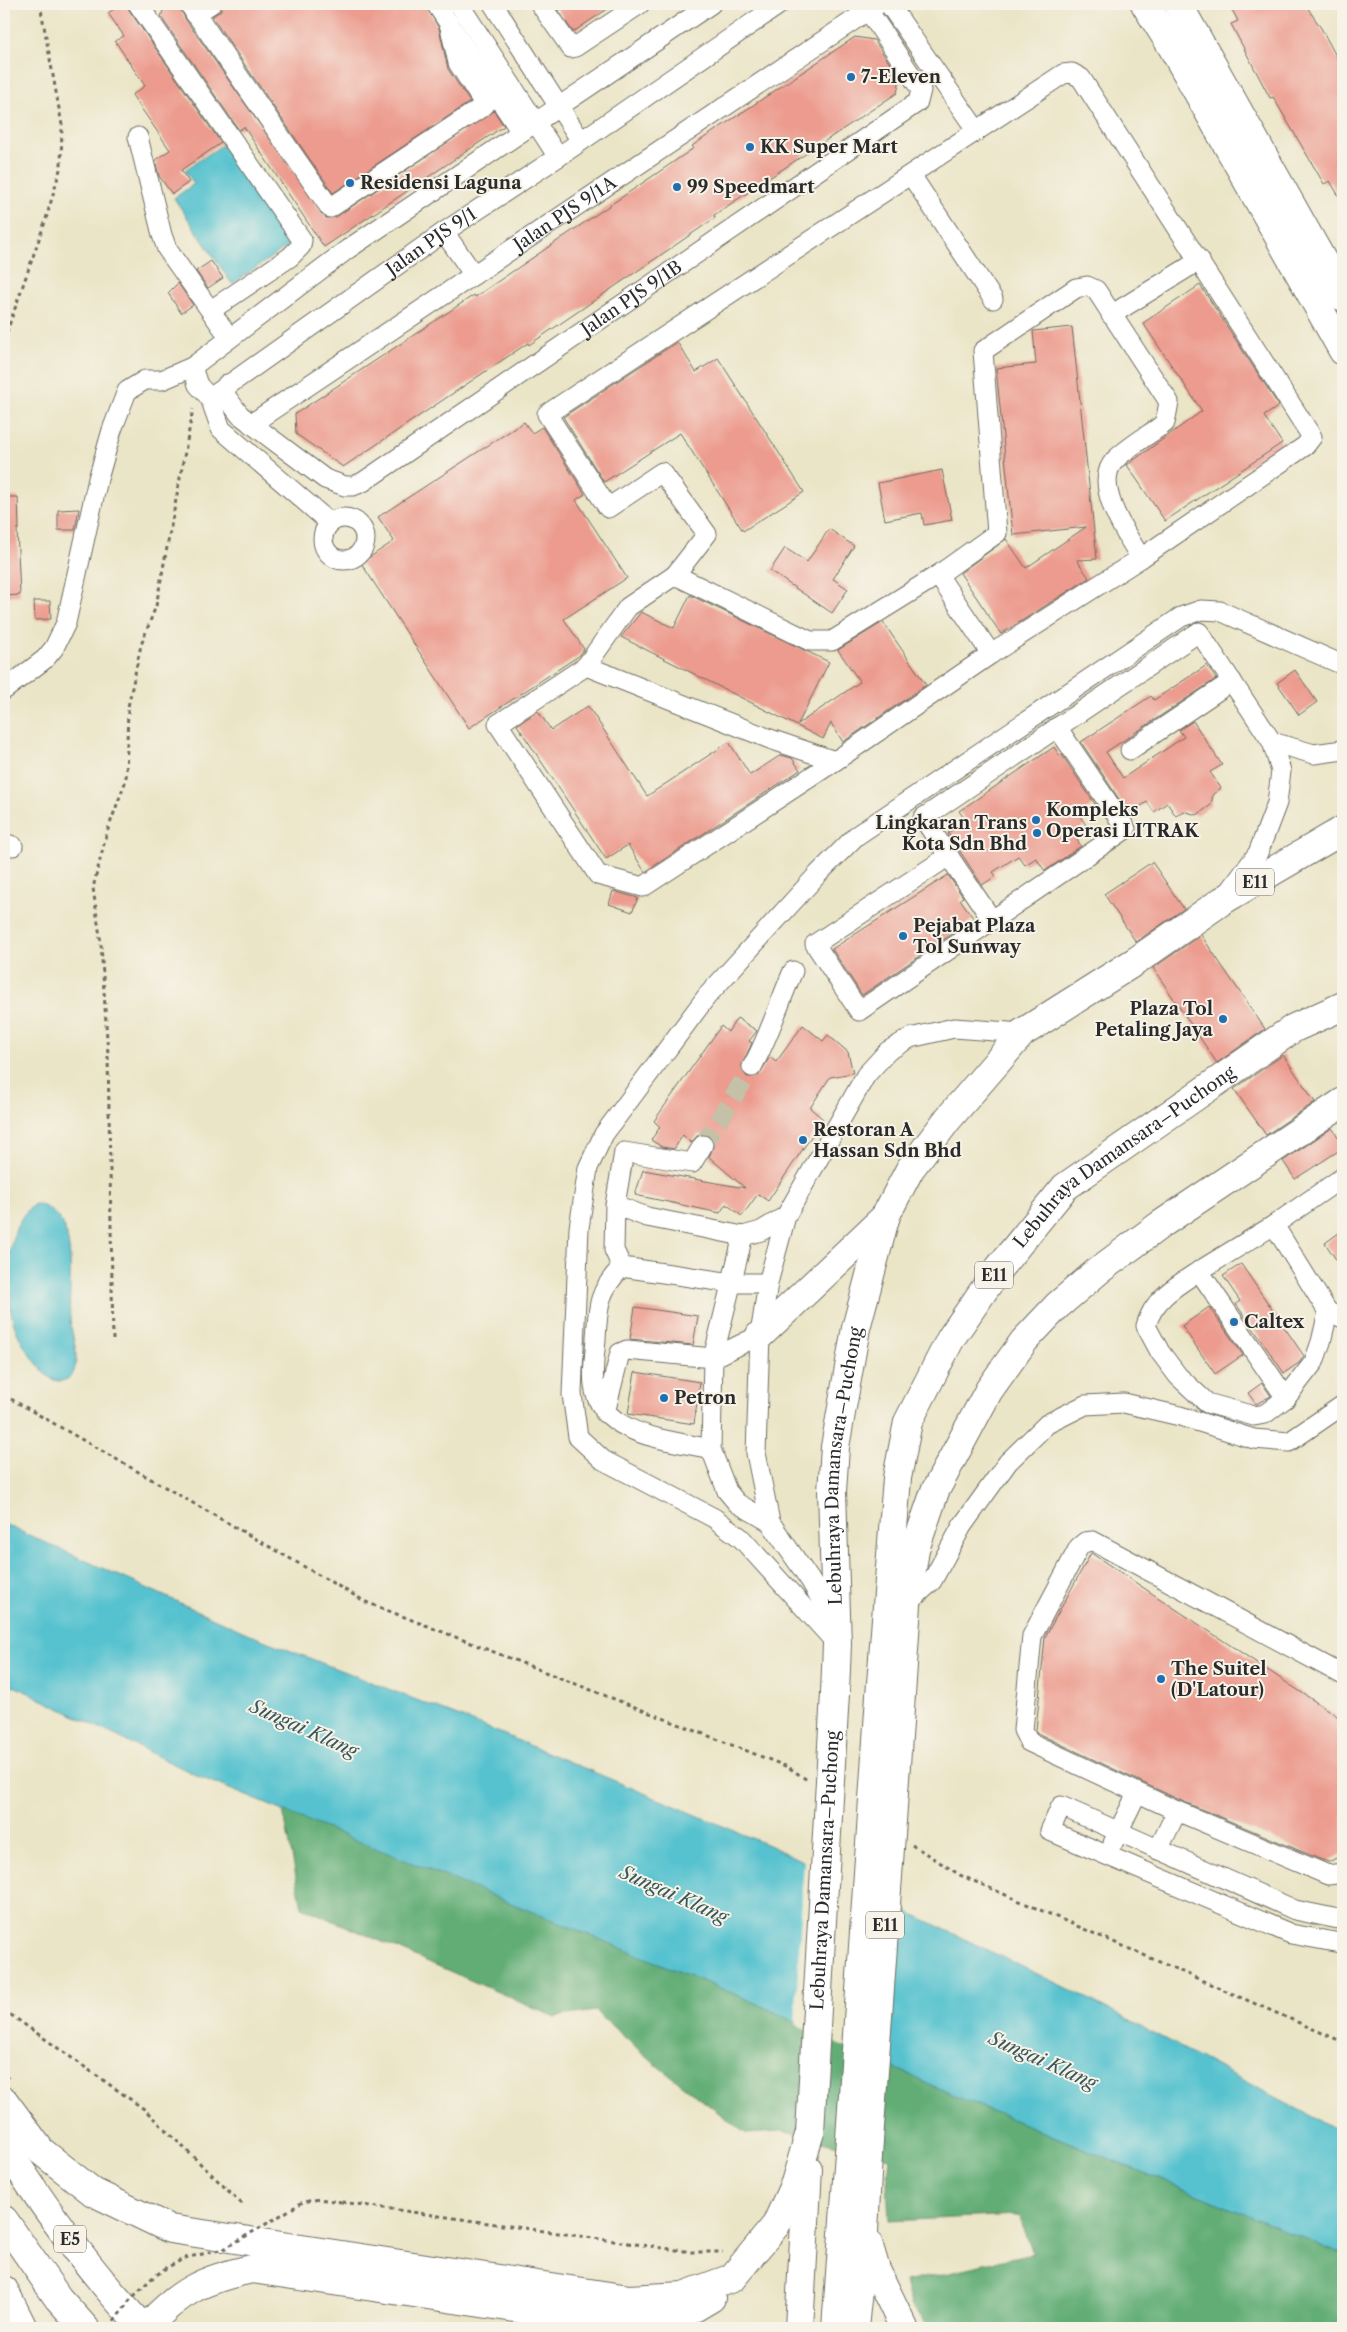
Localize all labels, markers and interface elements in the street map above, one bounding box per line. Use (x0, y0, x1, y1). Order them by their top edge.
place label: 7-Eleven (861, 66, 942, 88)
marker: 7-Eleven (845, 71, 857, 83)
place label: KK Super Mart (760, 136, 898, 158)
marker: KK Super Mart (744, 141, 756, 153)
street label: Jalan PJS 9/1A (507, 171, 621, 258)
place label: Residensi Laguna (360, 172, 522, 194)
place label: 99 Speedmart (687, 176, 815, 198)
marker: Residensi Laguna (344, 177, 356, 189)
marker: 99 Speedmart (671, 181, 683, 193)
street label: Jalan PJS 9/1 (380, 203, 481, 282)
street label: Jalan PJS 9/1B (574, 256, 686, 342)
place label: Kompleks Operasi LITRAK (1046, 799, 1199, 842)
place label: Lingkaran Trans Kota Sdn Bhd (875, 812, 1027, 855)
marker: Kompleks Operasi LITRAK (1030, 814, 1042, 826)
marker: Lingkaran Trans Kota Sdn Bhd (1031, 827, 1043, 839)
road number: E11 (1236, 869, 1274, 896)
place label: Pejabat Plaza Tol Sunway (913, 915, 1036, 958)
marker: Pejabat Plaza Tol Sunway (897, 930, 909, 942)
place label: Plaza Tol Petaling Jaya (1095, 998, 1214, 1041)
marker: Plaza Tol Petaling Jaya (1217, 1013, 1229, 1025)
street label: Lebuhraya Damansara–Puchong (1009, 1061, 1240, 1252)
place label: Restoran A Hassan Sdn Bhd (813, 1119, 962, 1162)
marker: Restoran A Hassan Sdn Bhd (797, 1134, 809, 1146)
road number: E11 (975, 1262, 1013, 1288)
place label: Caltex (1244, 1311, 1305, 1333)
marker: Caltex (1228, 1316, 1240, 1328)
street label: Lebuhraya Damansara–Puchong (821, 1325, 867, 1605)
place label: Petron (674, 1387, 737, 1409)
marker: Petron (658, 1392, 670, 1404)
place label: The Suitel (D'Latour) (1171, 1658, 1267, 1701)
marker: The Suitel (D'Latour) (1155, 1673, 1167, 1685)
water label: Sungai Klang (245, 1694, 364, 1764)
street label: Lebuhraya Damansara–Puchong (806, 1729, 844, 2011)
water label: Sungai Klang (615, 1860, 734, 1930)
road number: E11 (866, 1912, 904, 1938)
water label: Sungai Klang (984, 2026, 1103, 2096)
road number: E5 (54, 2226, 86, 2252)

